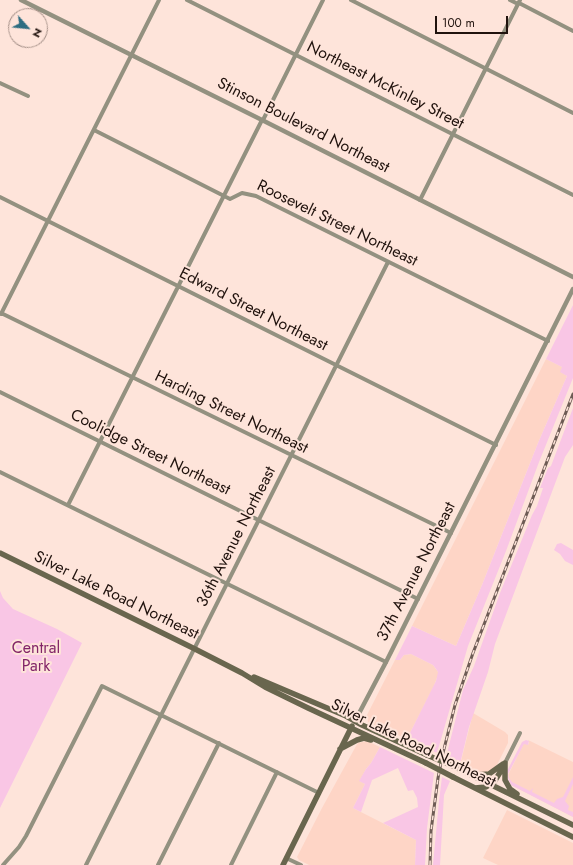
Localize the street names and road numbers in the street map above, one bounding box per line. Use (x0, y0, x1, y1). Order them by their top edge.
street label: Northeast McKinley Street (303, 38, 467, 134)
street label: Stinson Boulevard Northeast (214, 74, 392, 178)
street label: Roosevelt Street Northeast (254, 177, 420, 271)
street label: Edward Street Northeast (176, 264, 330, 356)
street label: Harding Street Northeast (151, 367, 311, 459)
street label: Coolidge Street Northeast (67, 406, 233, 500)
street label: 36th Avenue Northeast (193, 464, 281, 610)
street label: 37th Avenue Northeast (374, 499, 460, 645)
street label: Silver Lake Road Northeast (30, 548, 202, 644)
street label: Silver Lake Road Northeast (327, 696, 499, 792)

